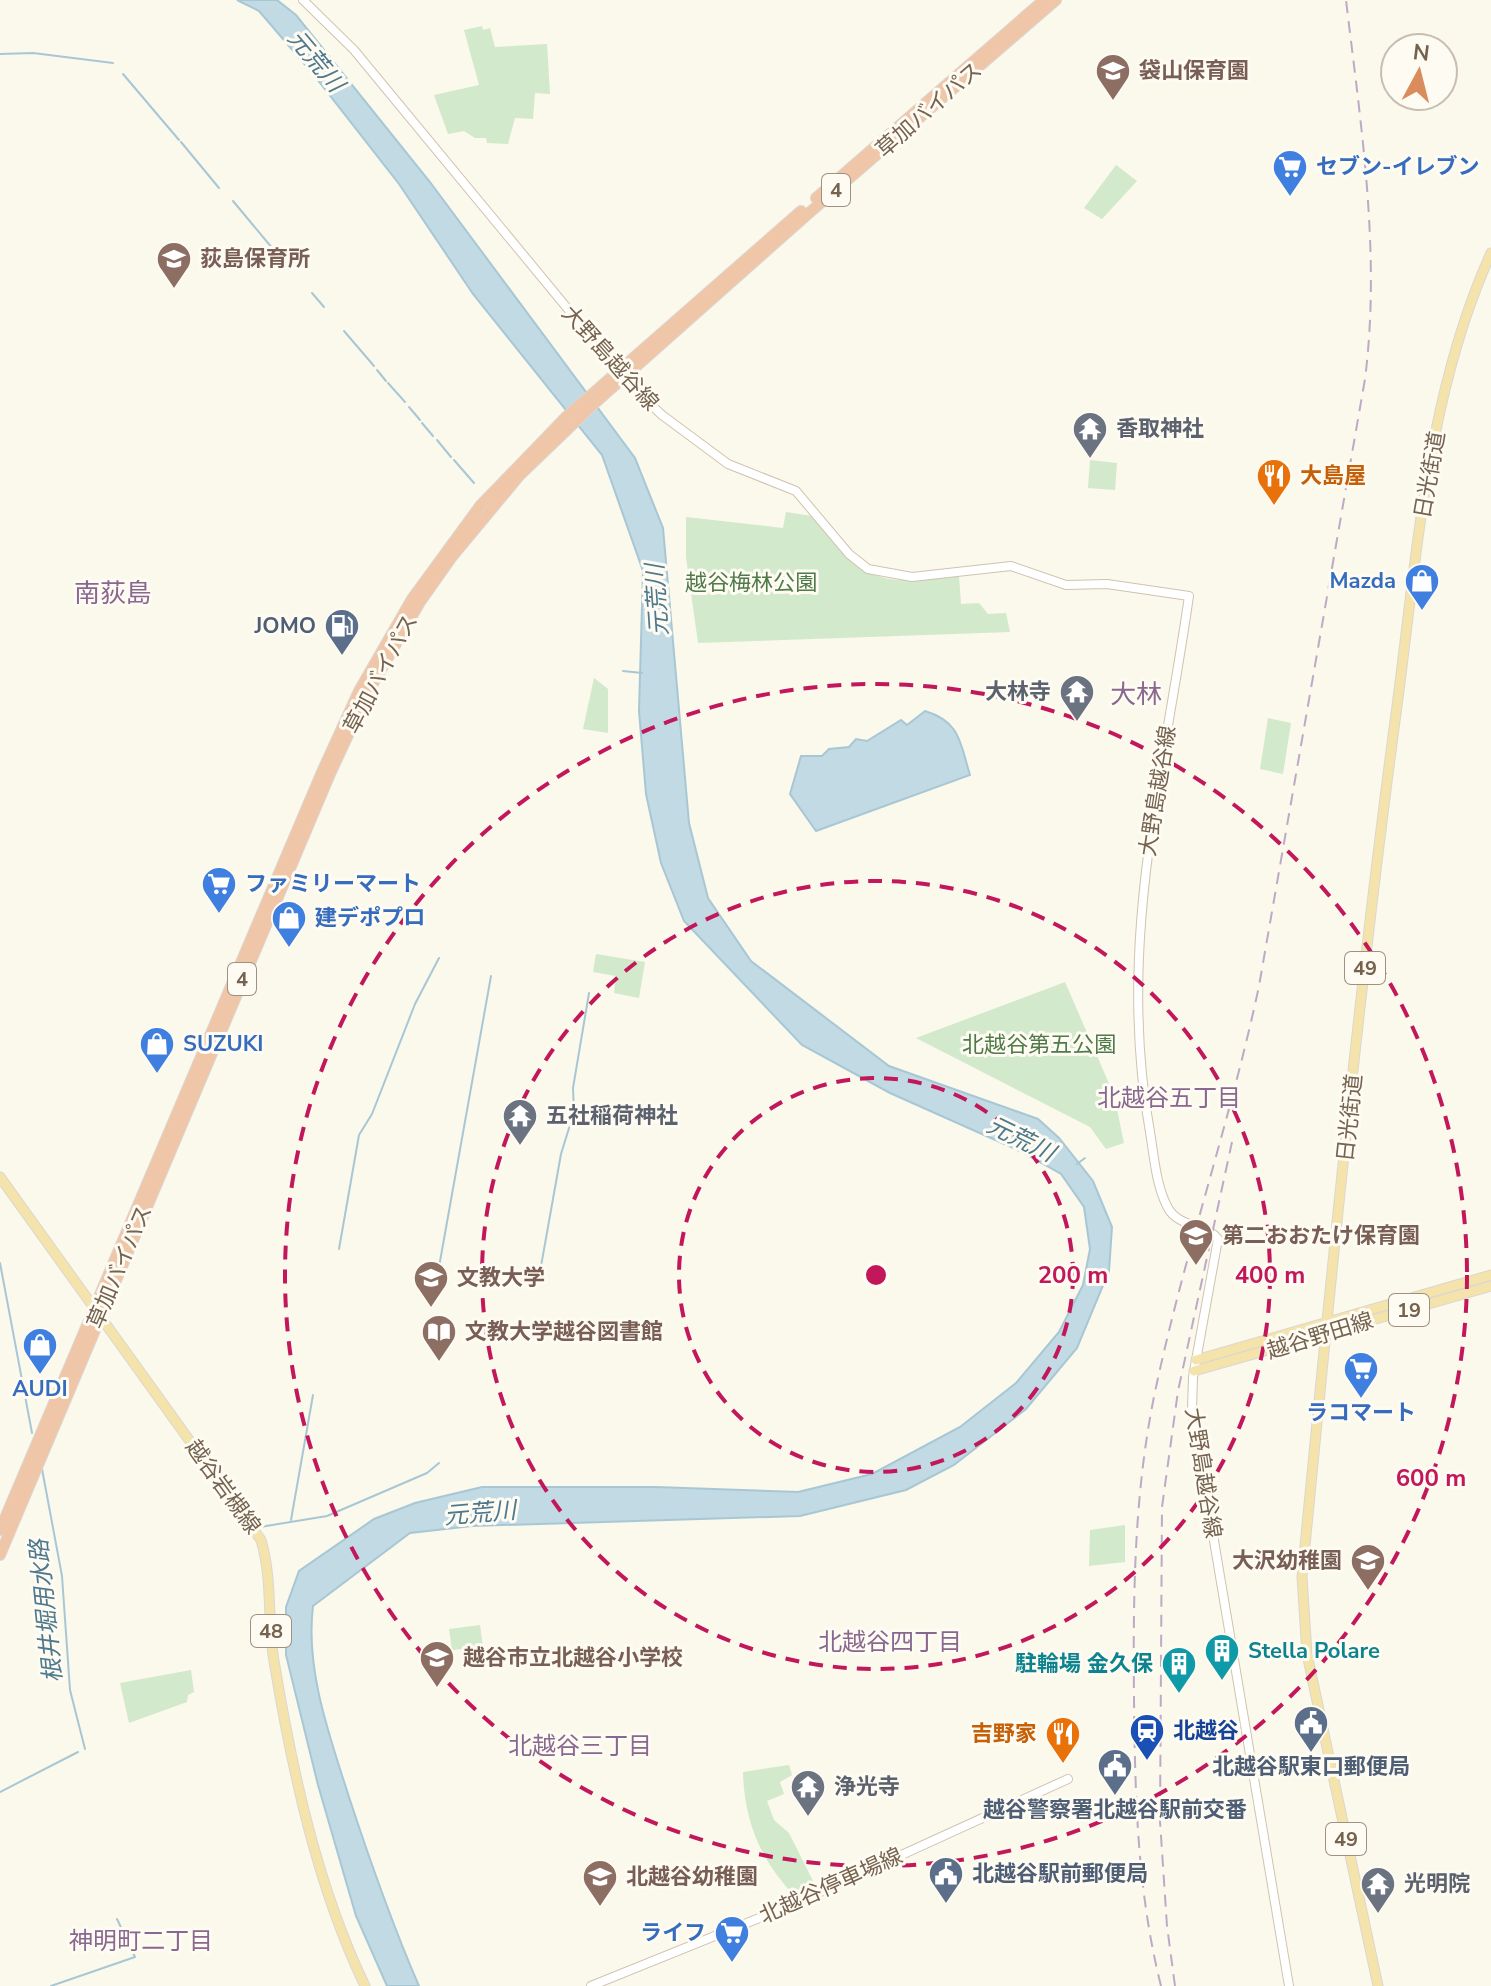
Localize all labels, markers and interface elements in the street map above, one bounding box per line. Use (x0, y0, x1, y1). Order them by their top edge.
water label: 元荒川 (281, 23, 353, 101)
north arrow (1379, 32, 1459, 112)
text: N (1411, 37, 1431, 69)
school or university icon: 袋山保育園 (1094, 52, 1132, 102)
street label: 草加バイパス (870, 56, 988, 164)
place label: 袋山保育園 (1139, 56, 1249, 86)
supermarket icon: セブン-イレブン (1271, 148, 1309, 198)
place label: セブン-イレブン (1316, 152, 1480, 182)
road number: 4 (822, 174, 850, 206)
school or university icon: 荻島保育所 (155, 240, 193, 290)
place label: 荻島保育所 (200, 244, 310, 274)
street label: 大野島越谷線 (555, 299, 665, 417)
temple icon: 香取神社 (1071, 410, 1109, 460)
place label: 香取神社 (1116, 414, 1204, 444)
street label: 日光街道 (1408, 429, 1452, 521)
restaurant icon: 大島屋 (1255, 457, 1293, 507)
place label: 大島屋 (1300, 461, 1366, 491)
water label: 元荒川 (638, 560, 675, 637)
shop icon: Mazda (1403, 562, 1441, 612)
place label: Mazda (1329, 566, 1396, 596)
park label: 越谷梅林公園 (685, 568, 817, 598)
district label: 南荻島 (74, 576, 152, 611)
fuel station icon: JOMO (323, 607, 361, 657)
street label: 草加バイパス (337, 609, 425, 739)
place label: JOMO (254, 611, 316, 641)
temple icon: 大林寺 (1058, 673, 1096, 723)
place label: 大林寺 (985, 677, 1051, 707)
district label: 大林 (1110, 677, 1162, 712)
street label: 大野島越谷線 (1133, 723, 1183, 859)
supermarket icon: ファミリーマート (200, 865, 238, 915)
place label: ファミリーマート (245, 869, 421, 899)
shop icon: 建デポプロ (270, 899, 308, 949)
place label: 建デポプロ (315, 903, 425, 933)
road number: 49 (1345, 952, 1385, 984)
road number: 4 (228, 963, 256, 995)
shop icon: SUZUKI (138, 1025, 176, 1075)
place label: SUZUKI (183, 1029, 263, 1059)
park label: 北越谷第五公園 (962, 1030, 1116, 1060)
street label: 日光街道 (1330, 1073, 1370, 1163)
district label: 北越谷五丁目 (1097, 1082, 1241, 1114)
temple icon: 五社稲荷神社 (501, 1097, 539, 1147)
place label: 五社稲荷神社 (546, 1101, 678, 1131)
water label: 元荒川 (982, 1109, 1063, 1170)
street label: 草加バイパス (80, 1201, 160, 1333)
school or university icon: 第二おおたけ保育園 (1177, 1217, 1215, 1267)
place label: 第二おおたけ保育園 (1222, 1221, 1420, 1251)
school or university icon: 文教大学 (412, 1259, 450, 1309)
text: 200 m (1038, 1259, 1108, 1291)
text: 400 m (1235, 1259, 1305, 1291)
centre of rings (862, 1261, 890, 1289)
place label: 文教大学 (457, 1263, 545, 1293)
road number: 19 (1389, 1294, 1429, 1326)
street label: 越谷野田線 (1263, 1306, 1377, 1366)
library icon: 文教大学越谷図書館 (420, 1313, 458, 1363)
place label: 文教大学越谷図書館 (465, 1317, 663, 1347)
shop icon: AUDI (21, 1326, 59, 1376)
supermarket icon: ラコマート (1342, 1350, 1380, 1400)
place label: AUDI (12, 1374, 68, 1404)
place label: ラコマート (1306, 1398, 1416, 1428)
street label: 大野島越谷線 (1178, 1405, 1228, 1541)
street label: 越谷岩槻線 (179, 1434, 267, 1540)
text: 600 m (1396, 1462, 1466, 1494)
water label: 元荒川 (443, 1494, 520, 1532)
water label: 根井堀用水路 (22, 1536, 69, 1684)
school or university icon: 大沢幼稚園 (1349, 1542, 1387, 1592)
place label: 大沢幼稚園 (1232, 1546, 1342, 1576)
road number: 48 (251, 1615, 291, 1647)
district label: 北越谷四丁目 (818, 1626, 962, 1658)
building icon: Stella Polare (1203, 1632, 1241, 1682)
place label: Stella Polare (1248, 1636, 1380, 1666)
school or university icon: 越谷市立北越谷小学校 (418, 1639, 456, 1689)
place label: 越谷市立北越谷小学校 (463, 1643, 683, 1673)
building icon: 駐輪場 金久保 (1160, 1645, 1198, 1695)
place label: 駐輪場 金久保 (1015, 1649, 1153, 1679)
public building icon: 北越谷駅東口郵便局 (1292, 1704, 1330, 1754)
station icon: 北越谷 (1128, 1712, 1166, 1762)
restaurant icon: 吉野家 (1044, 1715, 1082, 1765)
place label: 北越谷 (1173, 1716, 1239, 1746)
place label: 吉野家 (971, 1719, 1037, 1749)
district label: 北越谷三丁目 (508, 1730, 652, 1762)
public building icon: 越谷警察署北越谷駅前交番 (1096, 1747, 1134, 1797)
place label: 北越谷駅東口郵便局 (1212, 1752, 1410, 1782)
temple icon: 浄光寺 (789, 1768, 827, 1818)
place label: 浄光寺 (834, 1772, 900, 1802)
place label: 越谷警察署北越谷駅前交番 (983, 1795, 1247, 1825)
road number: 49 (1326, 1823, 1366, 1855)
street label: 北越谷停車場線 (755, 1841, 907, 1931)
public building icon: 北越谷駅前郵便局 (927, 1855, 965, 1905)
school or university icon: 北越谷幼稚園 (581, 1858, 619, 1908)
place label: 北越谷駅前郵便局 (972, 1859, 1148, 1889)
place label: 北越谷幼稚園 (626, 1862, 758, 1892)
temple icon: 光明院 (1359, 1865, 1397, 1915)
place label: 光明院 (1404, 1869, 1470, 1899)
supermarket icon: ライフ (713, 1914, 751, 1964)
place label: ライフ (640, 1918, 706, 1948)
district label: 神明町二丁目 (69, 1925, 213, 1957)

